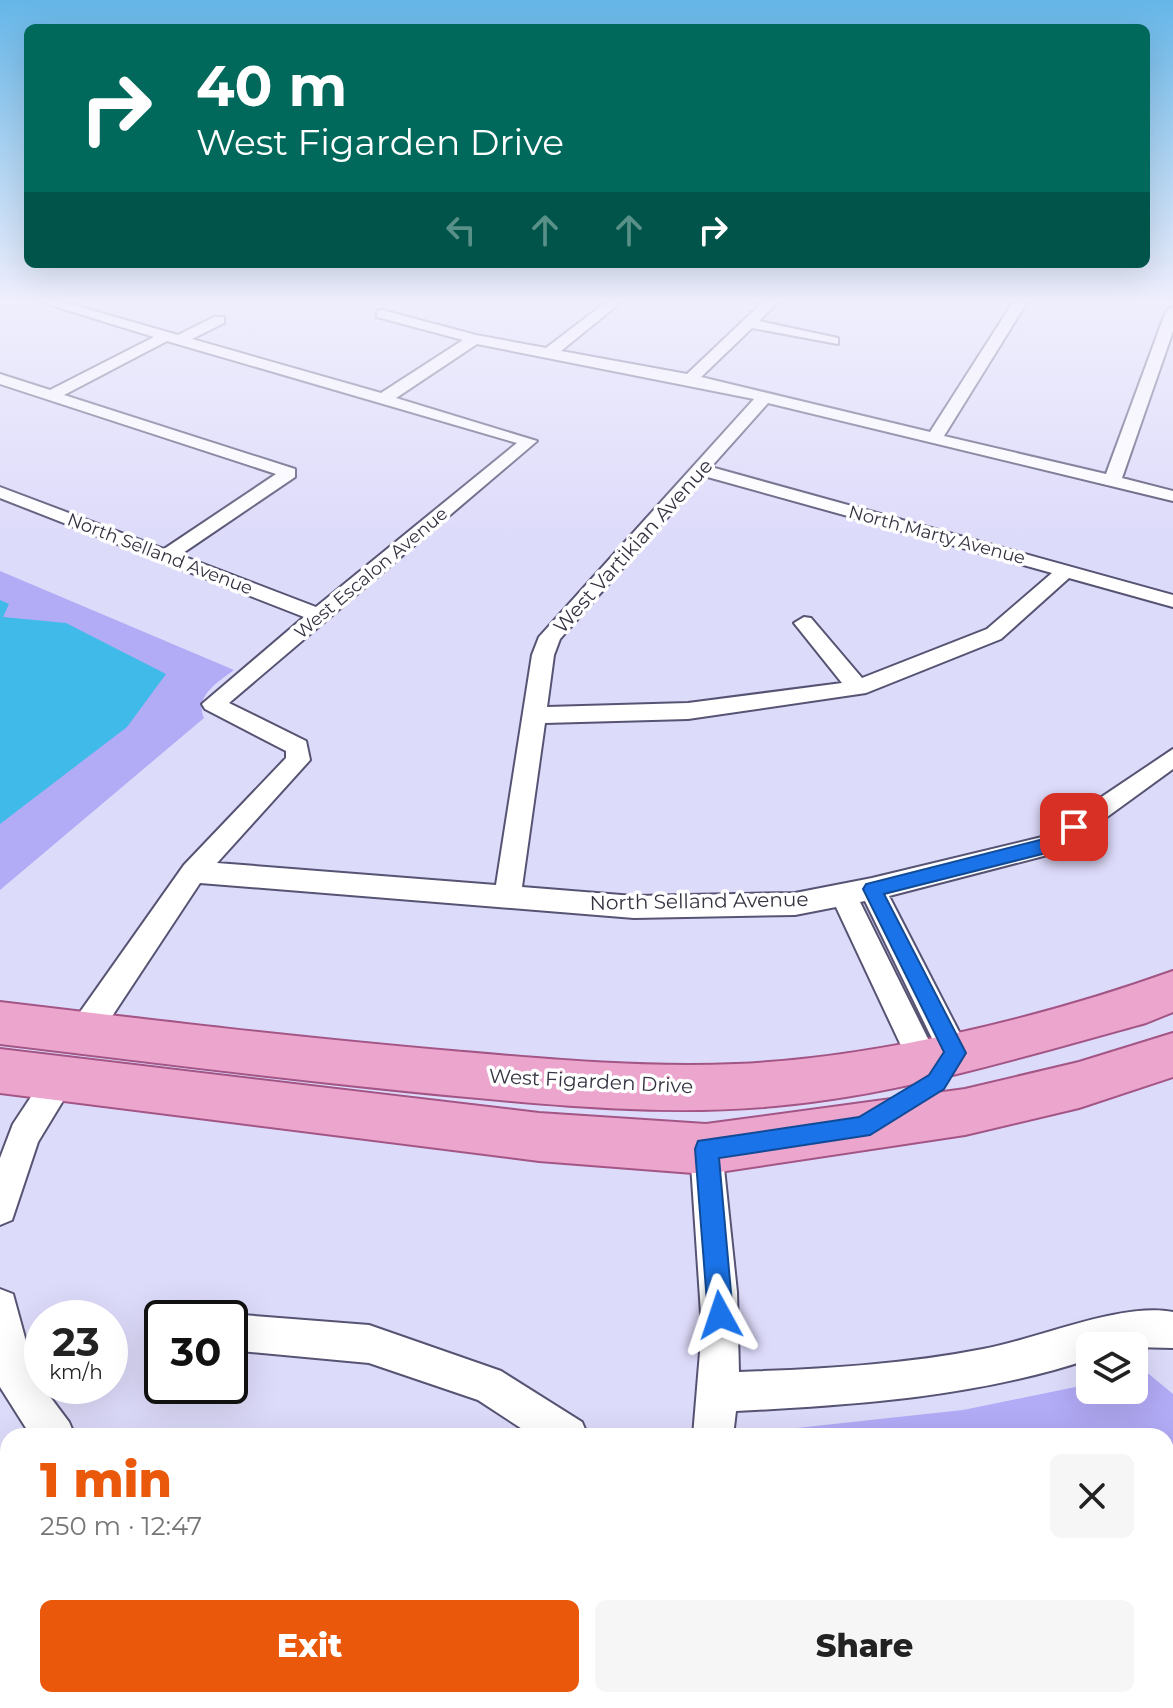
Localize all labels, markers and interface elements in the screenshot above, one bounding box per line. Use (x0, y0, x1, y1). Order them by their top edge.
text: 40 m (196, 52, 347, 120)
icon: right (64, 56, 168, 160)
text: West Figarden Drive (196, 120, 564, 164)
icon: left (439, 208, 483, 252)
icon: ahead (523, 208, 567, 252)
icon: ahead (607, 208, 651, 252)
icon: right (691, 208, 735, 252)
street label: West Vartikian Avenue (548, 454, 718, 638)
street label: North Marty Avenue (846, 501, 1028, 569)
street label: West Escalon Avenue (290, 502, 452, 643)
street label: North Selland Avenue (64, 508, 256, 600)
pin (1040, 793, 1108, 861)
icon: arrive (1052, 805, 1096, 849)
street label: North Selland Avenue (589, 887, 809, 915)
street label: West Figarden Drive (488, 1064, 694, 1098)
position arrow (678, 1273, 762, 1357)
speed limit sign: 30 (144, 1300, 248, 1404)
text: 23 (52, 1317, 100, 1366)
map controls (1076, 1332, 1148, 1404)
button: layers (1076, 1332, 1148, 1404)
text: km/h (49, 1360, 103, 1384)
text: 1 min (40, 1451, 172, 1509)
button: close (1050, 1454, 1134, 1538)
text: 250 m · 12:47 (40, 1510, 202, 1542)
button: Exit (40, 1600, 579, 1692)
button: Share (595, 1600, 1134, 1692)

